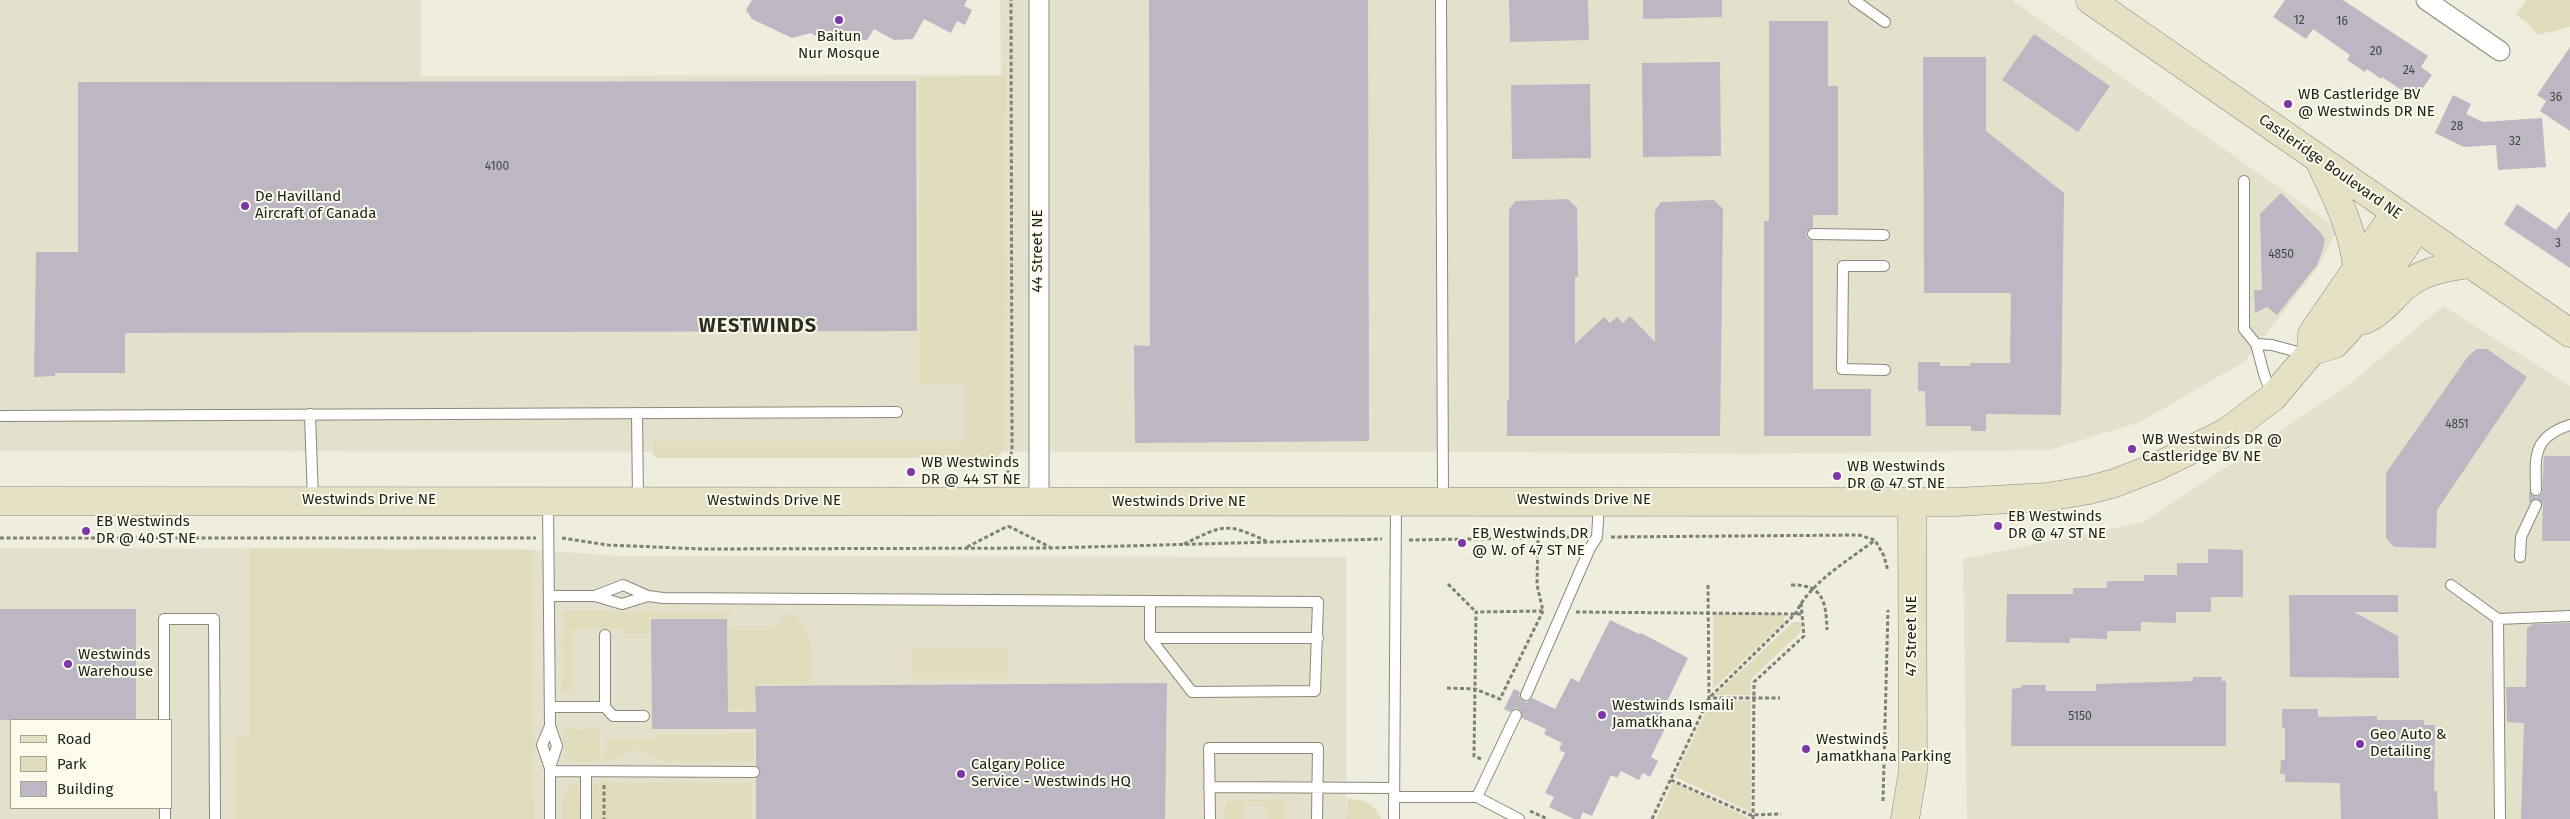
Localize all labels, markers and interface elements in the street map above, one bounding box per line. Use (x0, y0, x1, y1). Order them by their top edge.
marker: Baitun Nur Mosque (833, 14, 845, 26)
house number: 12 (2293, 14, 2305, 28)
house number: 16 (2336, 15, 2348, 29)
place label: Baitun Nur Mosque (798, 28, 880, 63)
house number: 20 (2370, 45, 2382, 59)
house number: 24 (2403, 64, 2415, 78)
place label: WB Castleridge BV @ Westwinds DR NE (2298, 86, 2435, 121)
house number: 36 (2550, 91, 2562, 105)
marker: WB Castleridge BV @ Westwinds DR NE (2282, 98, 2294, 110)
street label: Castleridge Boulevard NE (2255, 111, 2405, 223)
house number: 28 (2451, 120, 2463, 134)
house number: 32 (2509, 135, 2521, 149)
house number: 4100 (485, 160, 509, 174)
place label: De Havilland Aircraft of Canada (255, 188, 376, 223)
marker: De Havilland Aircraft of Canada (239, 200, 251, 212)
street label: 44 Street NE (1029, 210, 1047, 292)
house number: 3 (2555, 237, 2561, 251)
house number: 4850 (2268, 248, 2294, 262)
district label: WESTWINDS (698, 314, 818, 338)
house number: 4851 (2445, 418, 2469, 432)
place label: WB Westwinds DR @ Castleridge BV NE (2142, 431, 2282, 466)
marker: WB Westwinds DR @ Castleridge BV NE (2126, 443, 2138, 455)
place label: WB Westwinds DR @ 44 ST NE (921, 454, 1021, 489)
place label: WB Westwinds DR @ 47 ST NE (1847, 458, 1945, 493)
marker: WB Westwinds DR @ 44 ST NE (905, 466, 917, 478)
marker: WB Westwinds DR @ 47 ST NE (1831, 470, 1843, 482)
street label: Westwinds Drive NE (302, 491, 436, 509)
street label: Westwinds Drive NE (1517, 491, 1651, 509)
street label: Westwinds Drive NE (707, 492, 841, 510)
street label: Westwinds Drive NE (1112, 493, 1246, 511)
place label: EB Westwinds DR @ 47 ST NE (2008, 508, 2106, 543)
place label: EB Westwinds DR @ 40 ST NE (96, 513, 196, 548)
marker: EB Westwinds DR @ 47 ST NE (1992, 520, 2004, 532)
marker: EB Westwinds DR @ 40 ST NE (80, 525, 92, 537)
place label: EB Westwinds DR @ W. of 47 ST NE (1472, 525, 1588, 560)
marker: EB Westwinds DR @ W. of 47 ST NE (1456, 537, 1468, 549)
street label: 47 Street NE (1903, 595, 1921, 677)
place label: Westwinds Warehouse (78, 646, 153, 681)
marker: Westwinds Warehouse (62, 658, 74, 670)
place label: Westwinds Ismaili Jamatkhana (1612, 697, 1734, 732)
marker: Westwinds Ismaili Jamatkhana (1596, 709, 1608, 721)
house number: 5150 (2068, 710, 2092, 724)
legend (10, 719, 172, 809)
place label: Geo Auto & Detailing (2370, 726, 2447, 761)
text: Road (57, 730, 92, 748)
place label: Westwinds Jamatkhana Parking (1816, 731, 1951, 766)
marker: Geo Auto & Detailing (2354, 738, 2366, 750)
marker: Westwinds Jamatkhana Parking (1800, 743, 1812, 755)
text: Park (57, 755, 87, 773)
place label: Calgary Police Service - Westwinds HQ (971, 756, 1131, 791)
marker: Calgary Police Service - Westwinds HQ (955, 768, 967, 780)
text: Building (57, 780, 113, 798)

